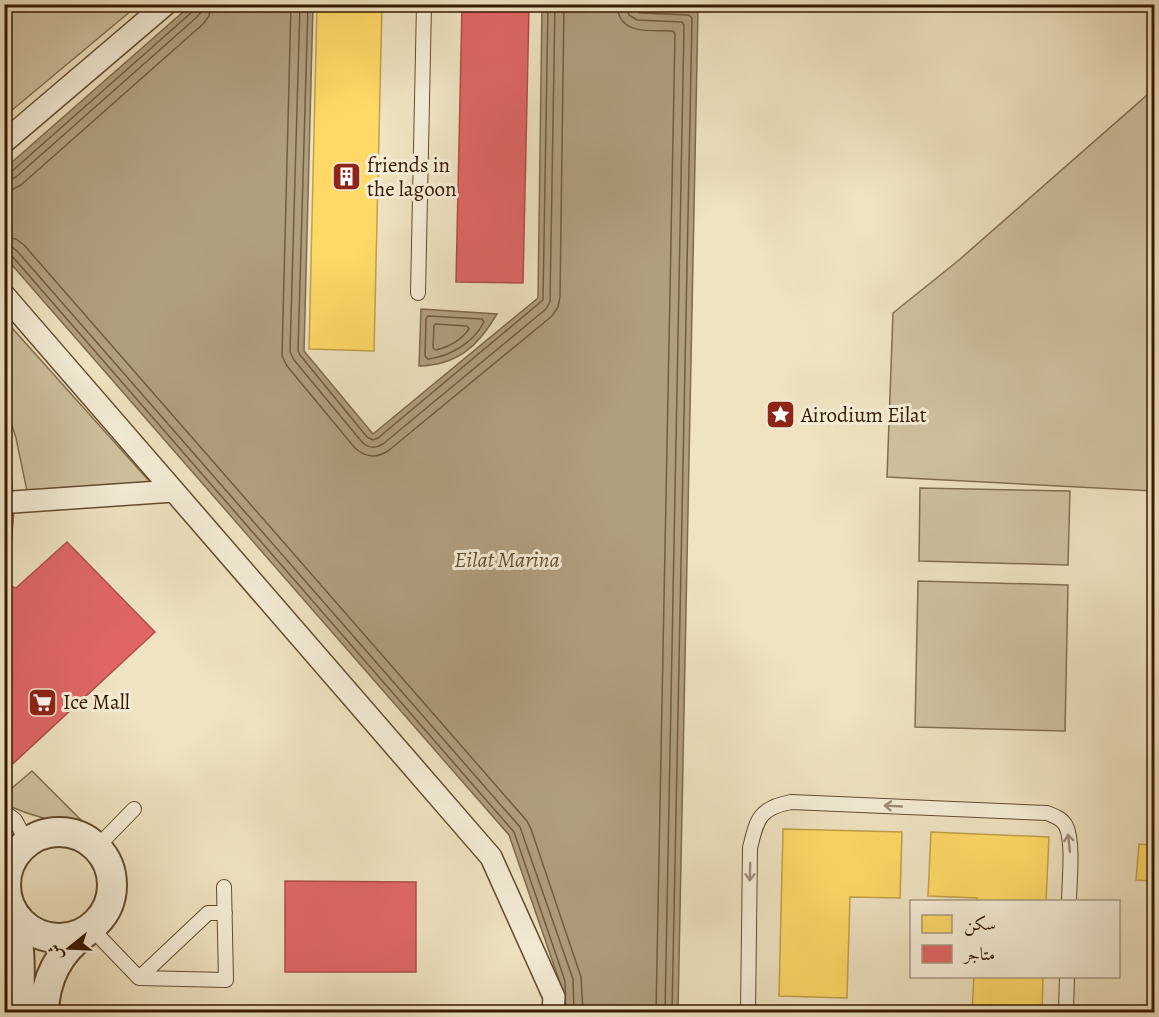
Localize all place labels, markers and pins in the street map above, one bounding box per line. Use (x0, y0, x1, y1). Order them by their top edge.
place label: friends in the lagoon (367, 151, 457, 203)
building icon: friends in the lagoon (330, 161, 362, 193)
place icon: Airodium Eilat (764, 399, 796, 431)
place label: Airodium Eilat (800, 401, 927, 429)
supermarket icon: Ice Mall (26, 686, 58, 718)
place label: Ice Mall (63, 688, 130, 716)

